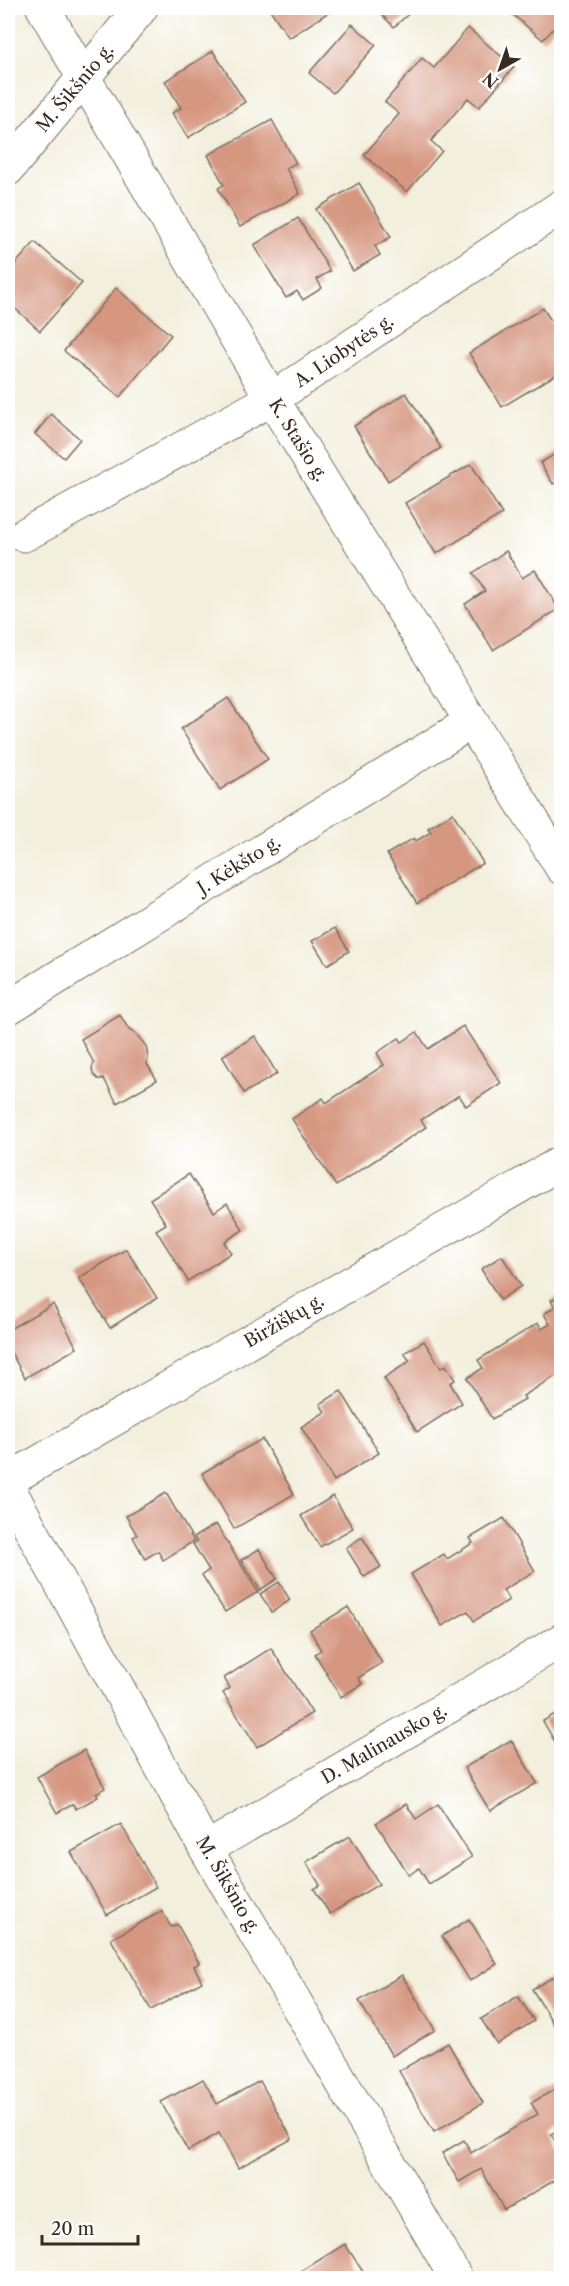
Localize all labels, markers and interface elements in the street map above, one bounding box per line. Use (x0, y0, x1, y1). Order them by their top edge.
street label: M. Šikšnio g. (30, 38, 118, 137)
north arrow (470, 39, 530, 99)
text: N (479, 68, 502, 93)
street label: A. Liobytės g. (289, 310, 398, 393)
street label: K. Stašio g. (264, 395, 332, 485)
street label: J. Kėkšto g. (191, 831, 285, 901)
street label: Biržiškų g. (240, 1289, 328, 1353)
street label: D. Malinausko g. (317, 1699, 451, 1789)
street label: M. Šikšnio g. (191, 1831, 267, 1938)
scale bar (42, 2208, 138, 2246)
text: 20 m (51, 2218, 95, 2240)

